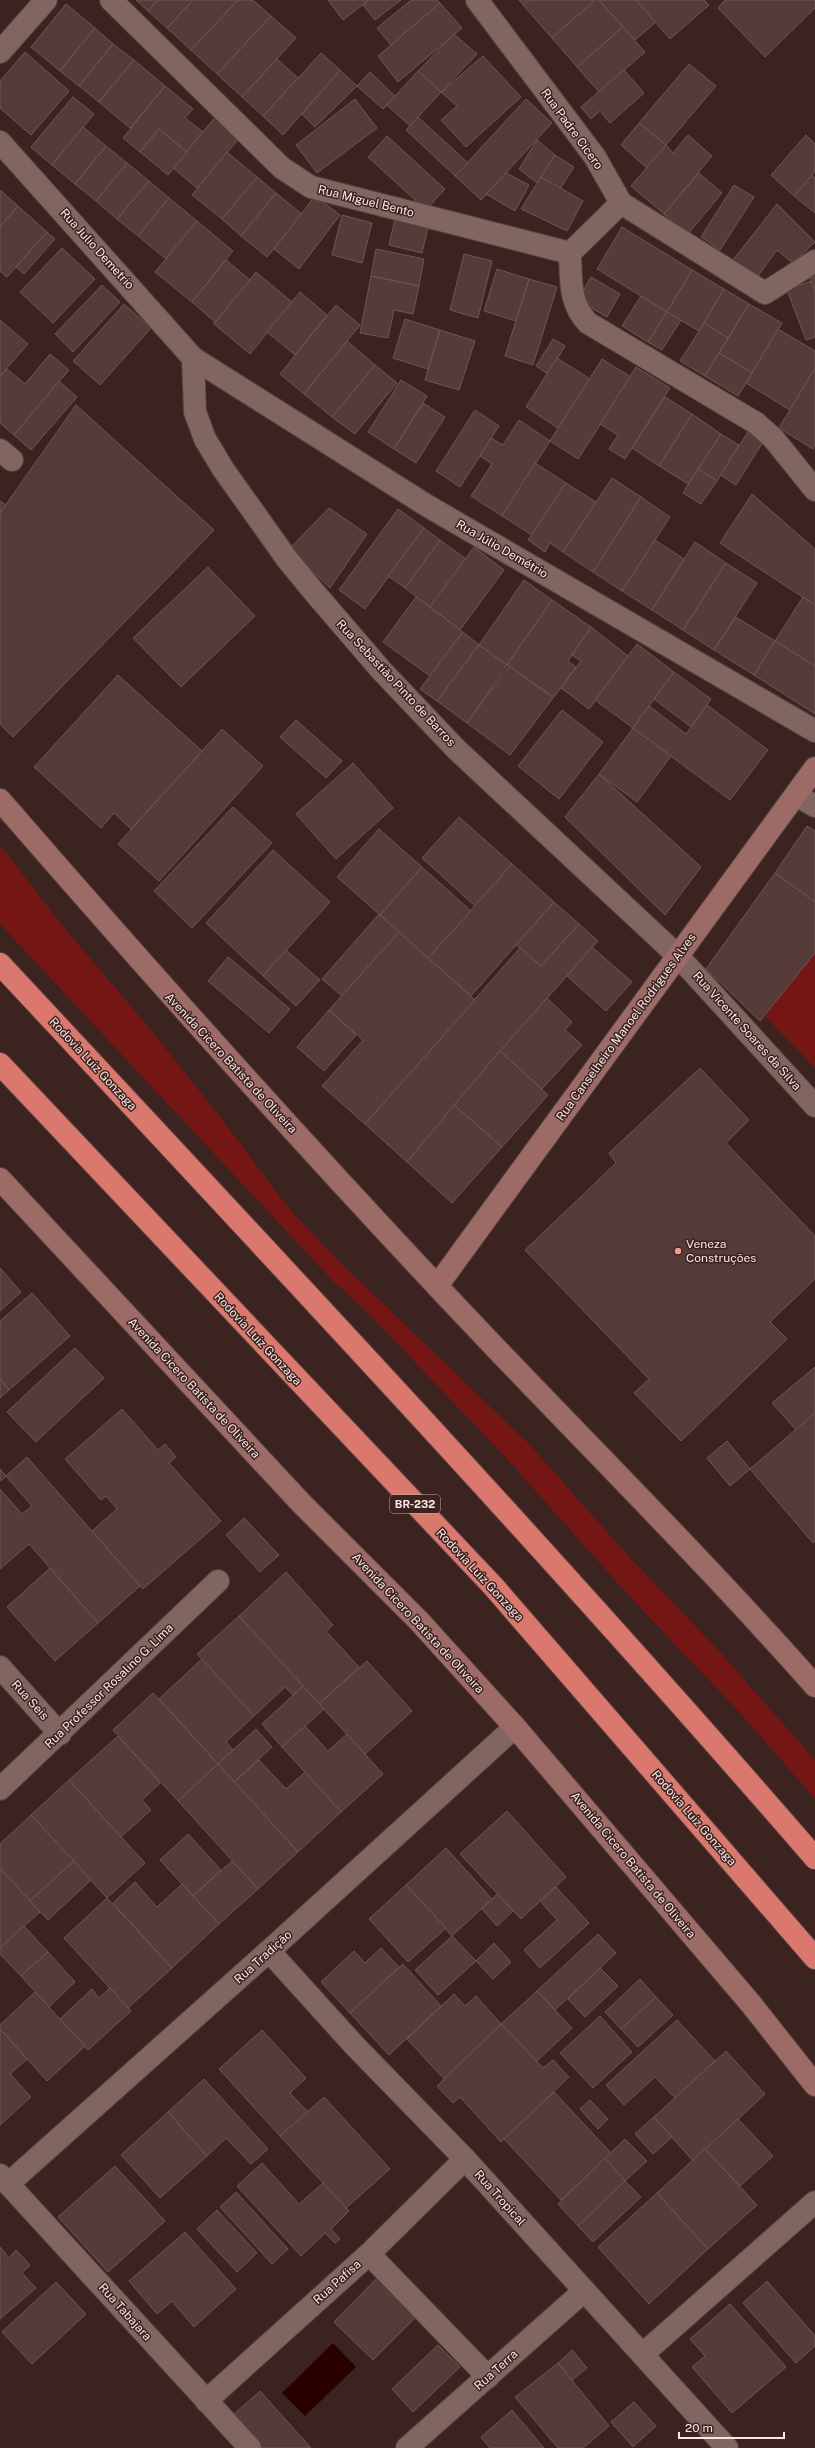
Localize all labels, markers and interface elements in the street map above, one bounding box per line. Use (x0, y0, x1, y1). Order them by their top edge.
street label: Rua Padre Cicero (538, 86, 606, 172)
street label: Rua Miguel Bento (316, 182, 416, 220)
street label: Rua Julio Demetrio (57, 206, 137, 292)
street label: Rua Júlio Demétrio (454, 517, 551, 581)
street label: Rua Sebastião Pinto de Barros (334, 617, 458, 749)
street label: Rua Canselheiro Manoel Rodrigues Alves (553, 931, 699, 1123)
street label: Rua Vicente Soares da Silva (690, 969, 804, 1093)
street label: Avenida Cicero Batista de Oliveira (162, 990, 300, 1136)
street label: Rodovia Luiz Gonzaga (46, 1015, 140, 1113)
place label: Veneza Construções (686, 1237, 756, 1265)
marker: Veneza Construções (673, 1246, 683, 1256)
street label: Rodovia Luiz Gonzaga (211, 1290, 305, 1388)
street label: Avenida Cicero Batista de Oliveira (125, 1315, 263, 1461)
road number: BR-232 (390, 1495, 440, 1513)
street label: Rodovia Luiz Gonzaga (433, 1526, 527, 1624)
street label: Avenida Cicero Batista de Oliveira (349, 1550, 487, 1696)
street label: Rua Professor Rosalino G. Lima (42, 1621, 176, 1751)
street label: Rua Seis (9, 1677, 51, 1723)
street label: Rodovia Luiz Gonzaga (649, 1768, 739, 1868)
street label: Avenida Cicero Batista de Oliveira (568, 1789, 698, 1941)
street label: Rua Tradição (231, 1927, 295, 1986)
street label: Rua Tropical (472, 2167, 529, 2229)
street label: Rua Pafisa (310, 2257, 364, 2307)
street label: Rua Tabajara (96, 2280, 154, 2344)
street label: Rua Terra (471, 2347, 521, 2393)
scale bar (679, 2414, 784, 2440)
text: 20 m (685, 2421, 713, 2435)

